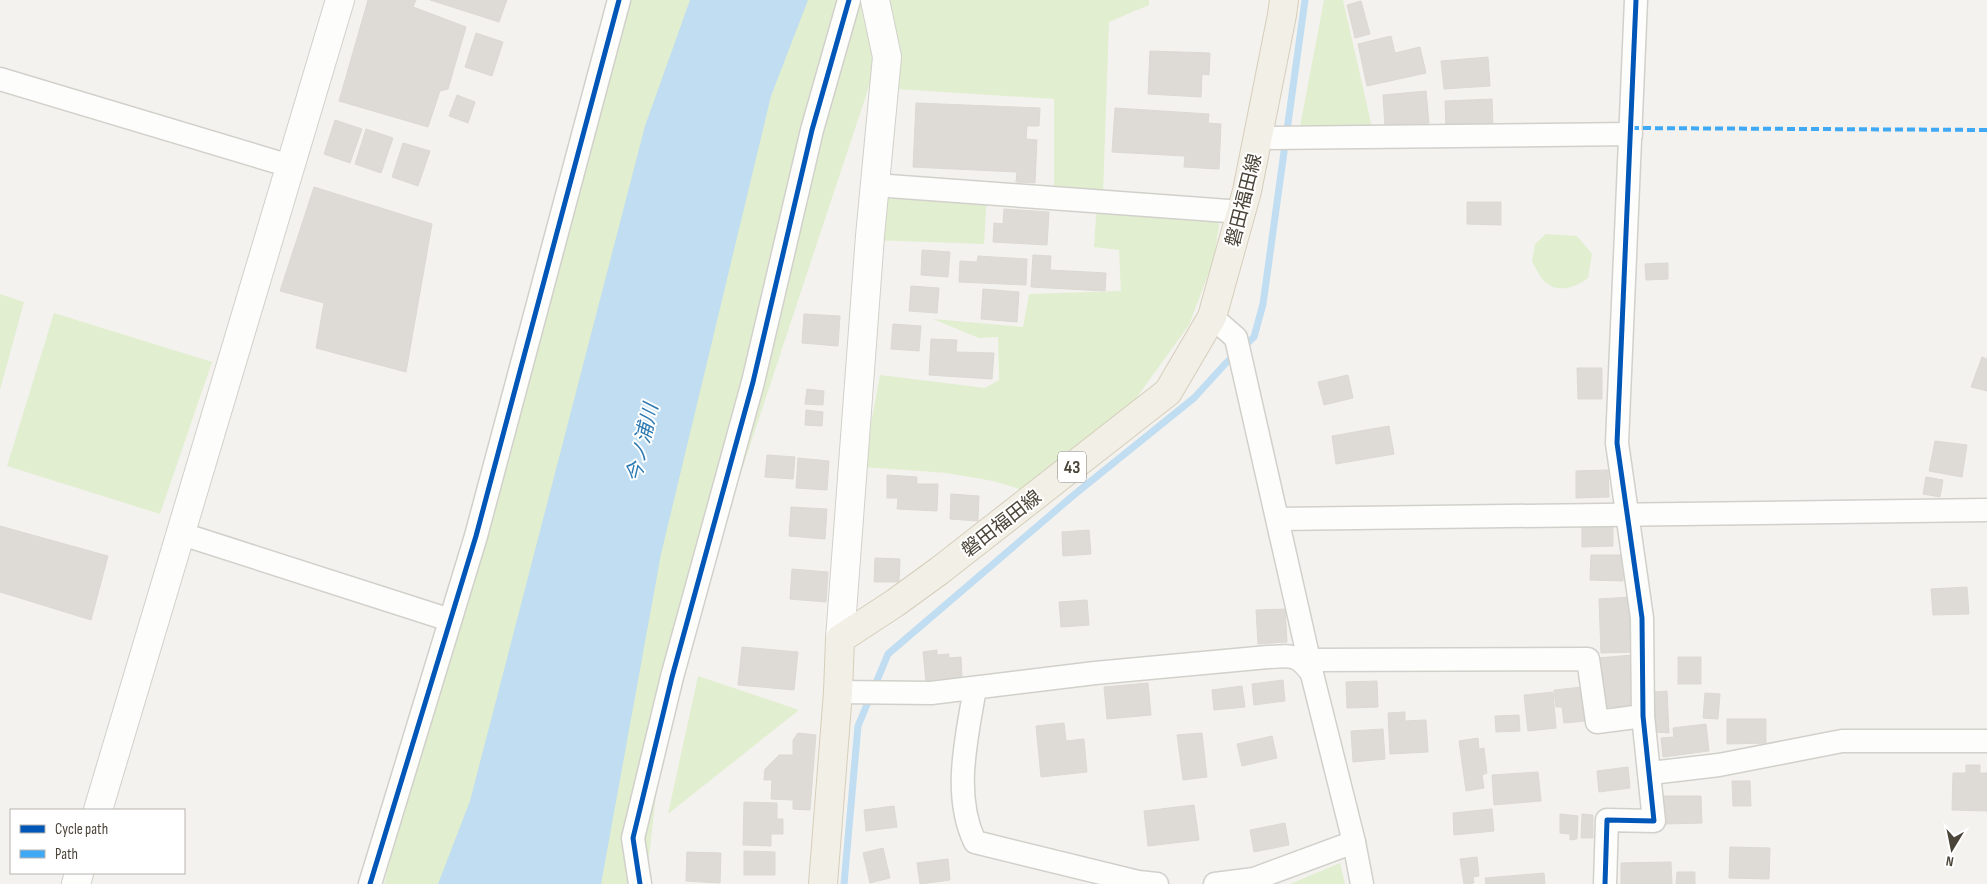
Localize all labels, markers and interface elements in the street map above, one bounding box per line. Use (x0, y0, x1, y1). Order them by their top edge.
street label: 磐田福田線 (1222, 151, 1267, 249)
water label: 今ノ浦川 (622, 400, 664, 485)
road number: 43 (1058, 452, 1086, 482)
street label: 磐田福田線 (957, 486, 1046, 562)
legend (10, 809, 185, 874)
text: Cycle path (55, 820, 108, 839)
north arrow (1927, 824, 1977, 874)
text: Path (55, 845, 78, 864)
text: N (1945, 852, 1955, 870)

